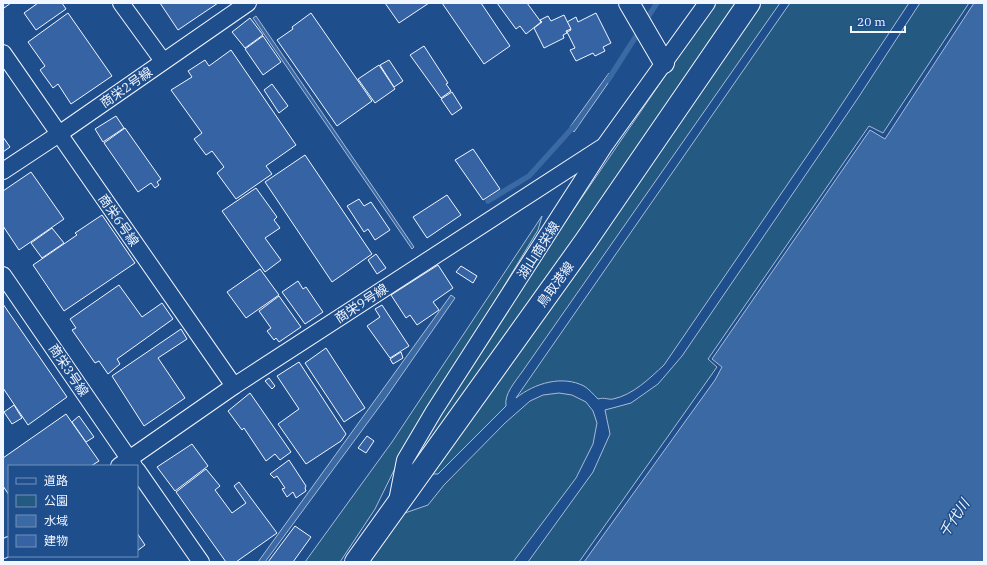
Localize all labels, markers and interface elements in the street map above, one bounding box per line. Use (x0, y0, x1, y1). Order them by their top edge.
scale bar (851, 8, 905, 34)
text: 20 m (857, 14, 886, 29)
street label: 商栄2号線 (97, 63, 156, 112)
street label: 商栄6号線 (94, 191, 143, 250)
street label: 湖山商栄線 (514, 218, 563, 282)
street label: 鳥取港線 (533, 258, 578, 310)
street label: 商栄9号線 (332, 280, 391, 327)
street label: 商栄3号線 (45, 341, 92, 400)
legend (8, 465, 138, 557)
text: 道路 (44, 473, 68, 488)
text: 公園 (44, 493, 68, 508)
water label: 千代川 (935, 494, 974, 540)
text: 水域 (44, 513, 68, 528)
text: 建物 (44, 533, 68, 548)

